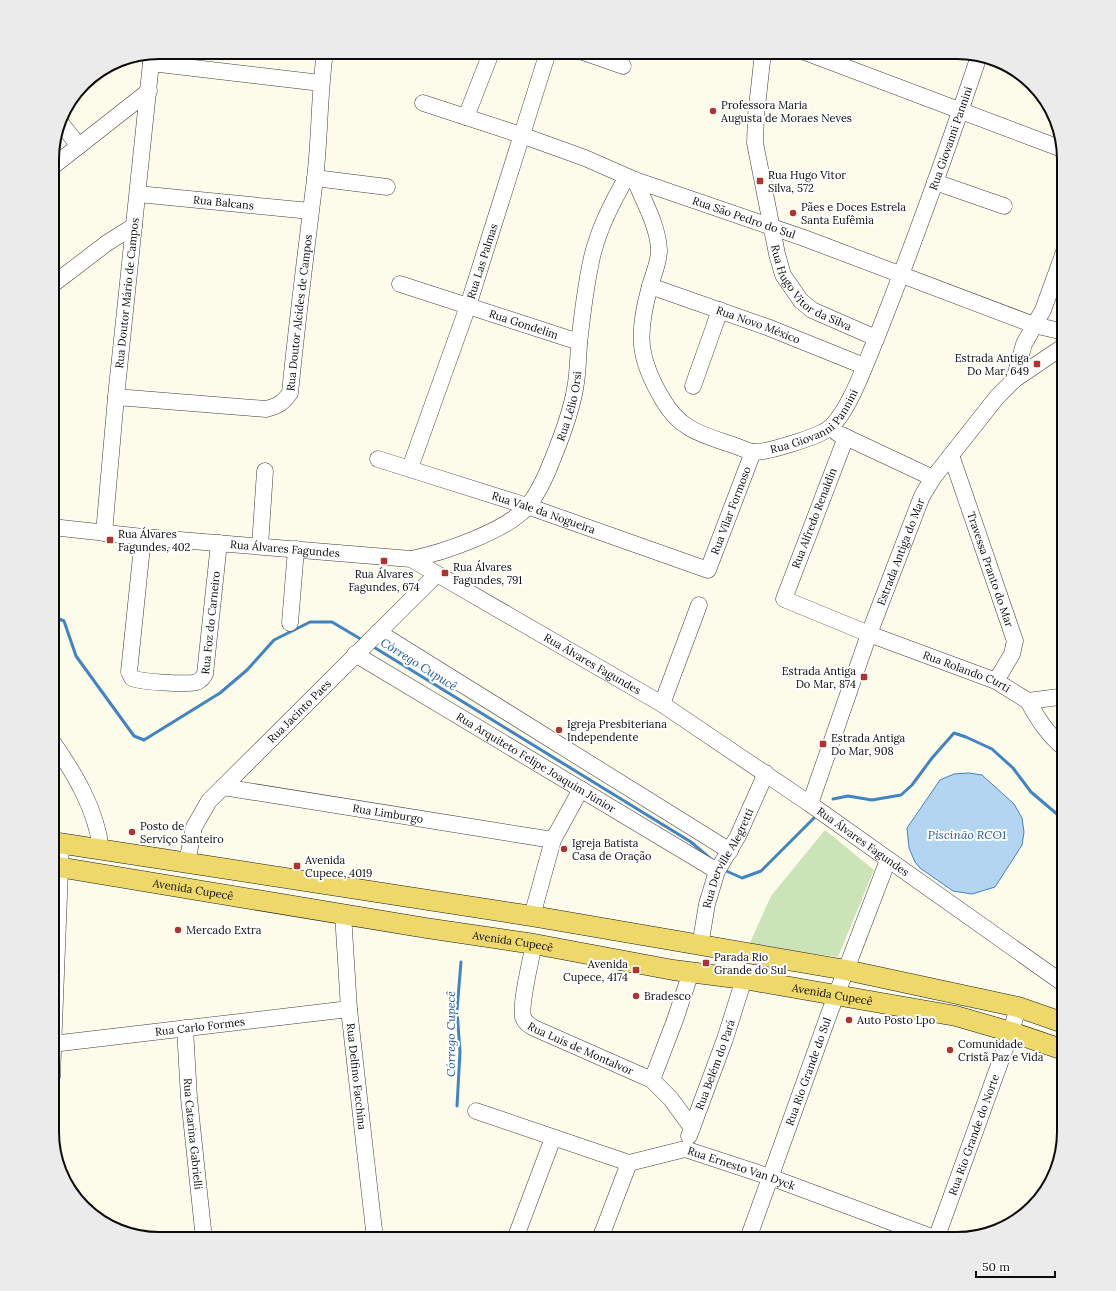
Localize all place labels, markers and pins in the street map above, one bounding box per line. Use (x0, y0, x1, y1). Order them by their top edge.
place label: Professora Maria Augusta de Moraes Neves (720, 98, 852, 125)
marker: Professora Maria Augusta de Moraes Neves (708, 106, 718, 116)
place label: Rua Hugo Vitor Silva, 572 (768, 168, 846, 195)
marker: Rua Hugo Vitor Silva, 572 (755, 176, 765, 186)
place label: Pães e Doces Estrela Santa Eufêmia (801, 200, 906, 227)
marker: Pães e Doces Estrela Santa Eufêmia (788, 208, 798, 218)
place label: Estrada Antiga Do Mar, 649 (955, 351, 1029, 378)
marker: Estrada Antiga Do Mar, 649 (1032, 359, 1042, 369)
place label: Rua Álvares Fagundes, 402 (118, 527, 191, 554)
marker: Rua Álvares Fagundes, 402 (105, 535, 115, 545)
marker: Rua Álvares Fagundes, 674 (379, 556, 389, 566)
place label: Rua Álvares Fagundes, 791 (453, 560, 522, 587)
place label: Rua Álvares Fagundes, 674 (348, 567, 420, 594)
marker: Rua Álvares Fagundes, 791 (440, 568, 450, 578)
place label: Estrada Antiga Do Mar, 874 (782, 664, 856, 691)
marker: Estrada Antiga Do Mar, 874 (859, 672, 869, 682)
place label: Igreja Presbiteriana Independente (567, 717, 667, 744)
marker: Igreja Presbiteriana Independente (554, 725, 564, 735)
place label: Estrada Antiga Do Mar, 908 (831, 731, 906, 758)
marker: Estrada Antiga Do Mar, 908 (818, 739, 828, 749)
place label: Posto de Serviço Santeiro (140, 819, 224, 846)
marker: Posto de Serviço Santeiro (127, 827, 137, 837)
place label: Igreja Batista Casa de Oração (572, 836, 652, 863)
marker: Igreja Batista Casa de Oração (559, 844, 569, 854)
place label: Avenida Cupece, 4019 (304, 853, 372, 880)
marker: Avenida Cupece, 4019 (292, 861, 302, 871)
place label: Mercado Extra (186, 923, 262, 937)
marker: Mercado Extra (173, 925, 183, 935)
place label: Parada Rio Grande do Sul (714, 950, 786, 977)
place label: Avenida Cupece, 4174 (563, 957, 628, 984)
marker: Parada Rio Grande do Sul (701, 958, 711, 968)
marker: Avenida Cupece, 4174 (631, 965, 641, 975)
place label: Bradesco (644, 989, 691, 1003)
marker: Bradesco (631, 991, 641, 1001)
place label: Auto Posto Lpo (856, 1013, 935, 1027)
marker: Auto Posto Lpo (844, 1015, 854, 1025)
place label: Comunidade Cristã Paz e Vida (958, 1037, 1044, 1064)
marker: Comunidade Cristã Paz e Vida (945, 1045, 955, 1055)

